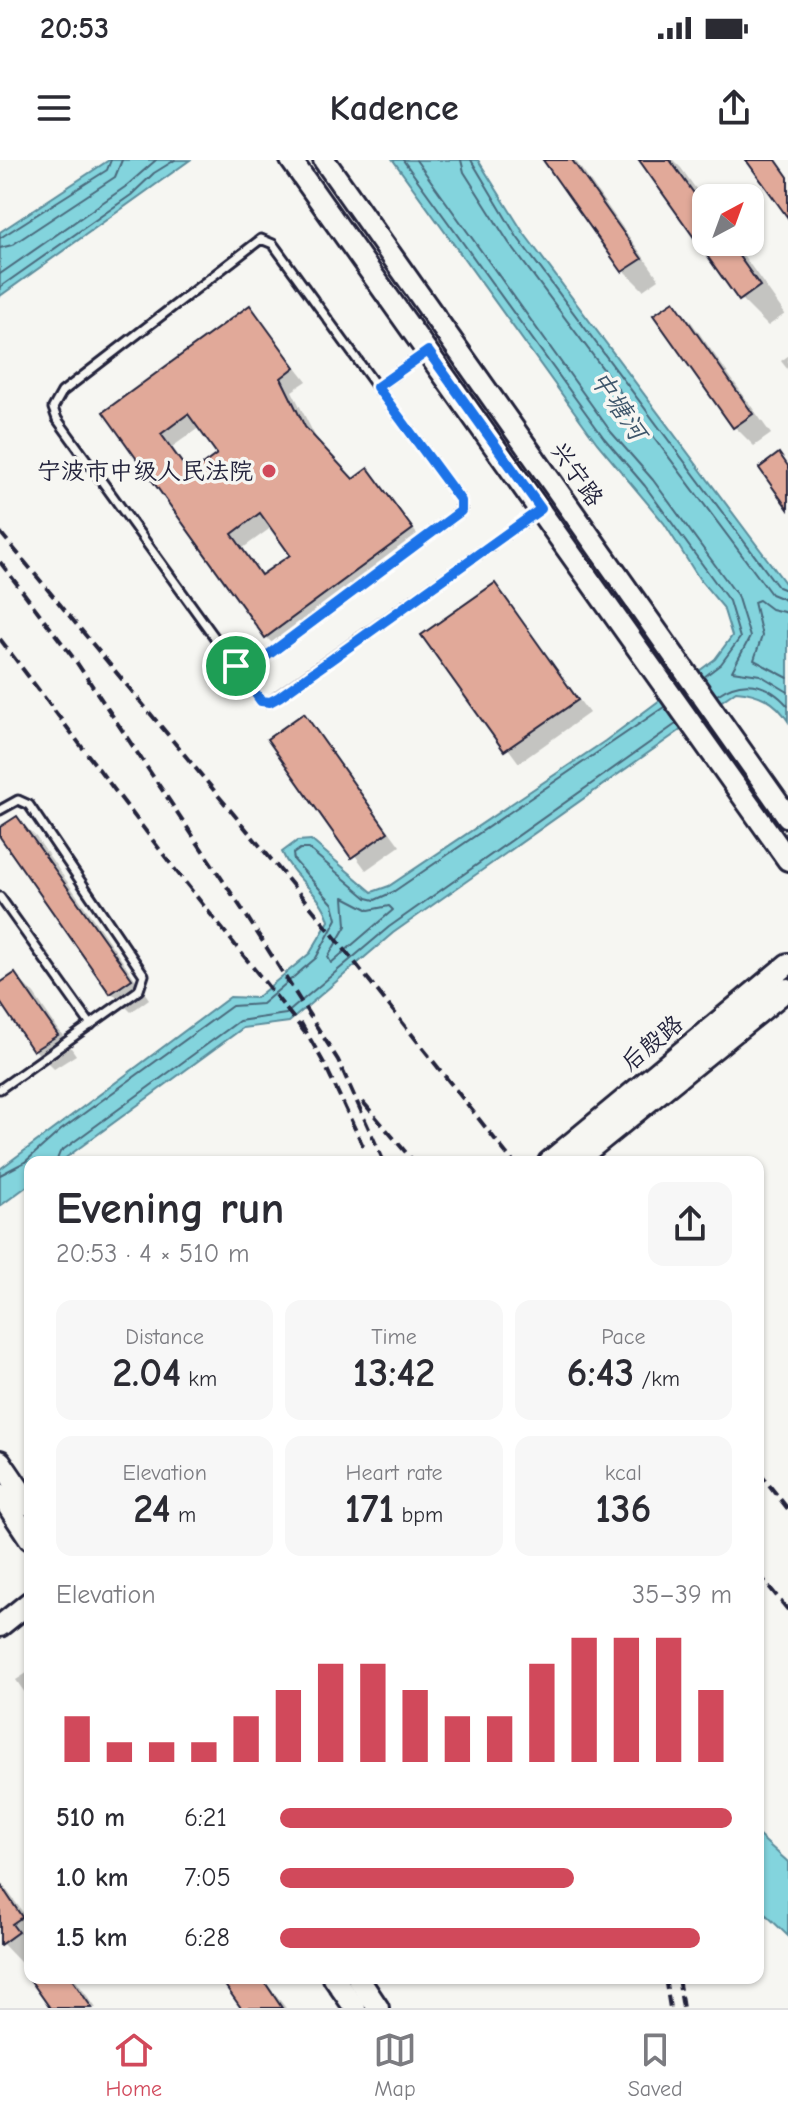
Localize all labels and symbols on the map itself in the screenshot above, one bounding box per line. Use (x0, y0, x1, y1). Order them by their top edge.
north arrow (692, 184, 764, 256)
water label: 中塘河 (584, 365, 655, 450)
street label: 兴宁路 (545, 436, 609, 512)
place label: 宁波市中级人民法院 (37, 457, 253, 485)
marker: 宁波市中级人民法院 (260, 462, 278, 480)
pin (202, 632, 270, 700)
street label: 后殷路 (615, 1009, 689, 1077)

